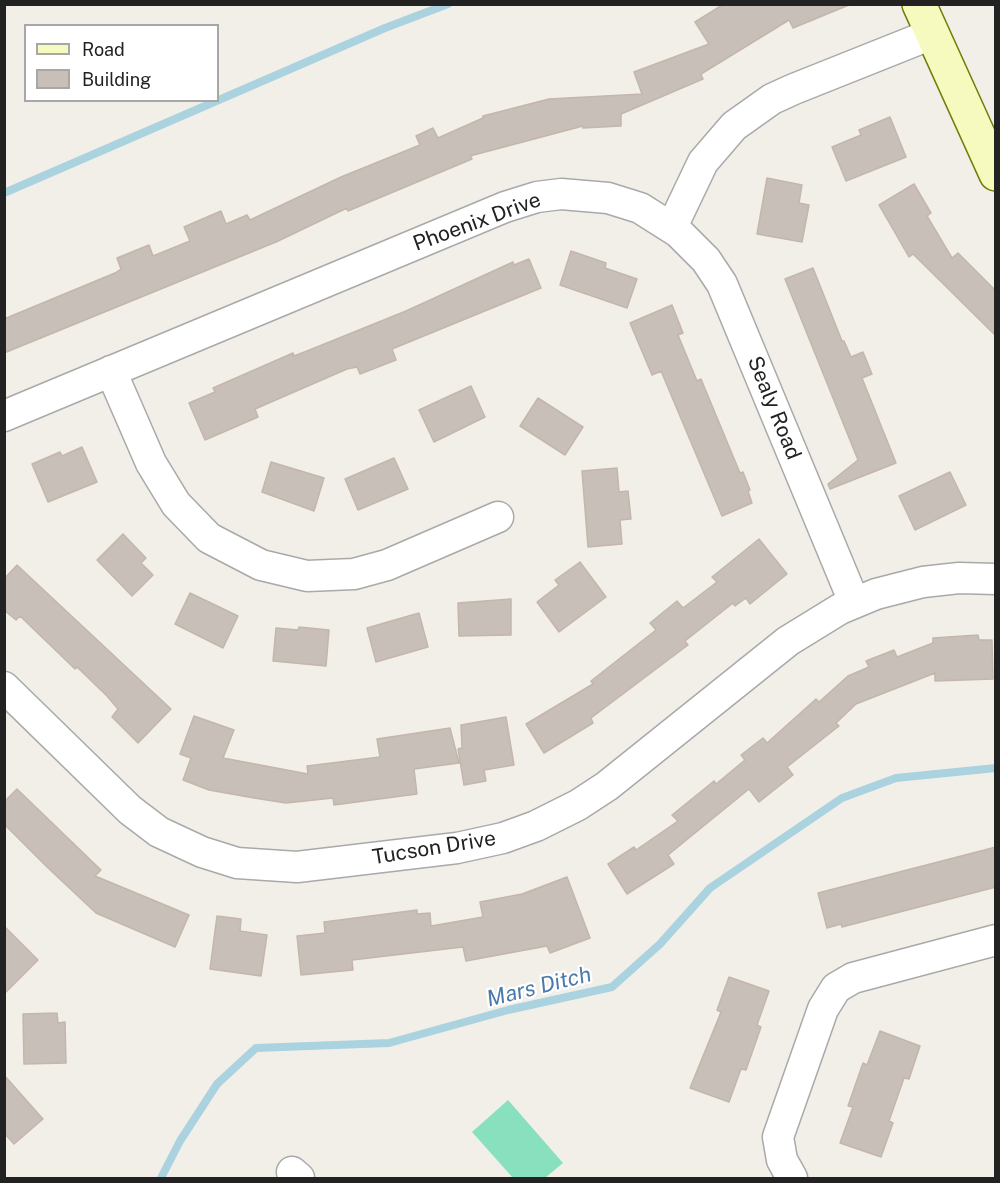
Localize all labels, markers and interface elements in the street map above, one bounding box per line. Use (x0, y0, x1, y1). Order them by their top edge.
legend (24, 24, 219, 102)
text: Road (82, 39, 125, 60)
text: Building (82, 69, 151, 90)
street label: Phoenix Drive (410, 187, 544, 257)
street label: Sealy Road (742, 353, 806, 463)
street label: Tucson Drive (370, 826, 498, 870)
water label: Mars Ditch (484, 961, 594, 1013)

